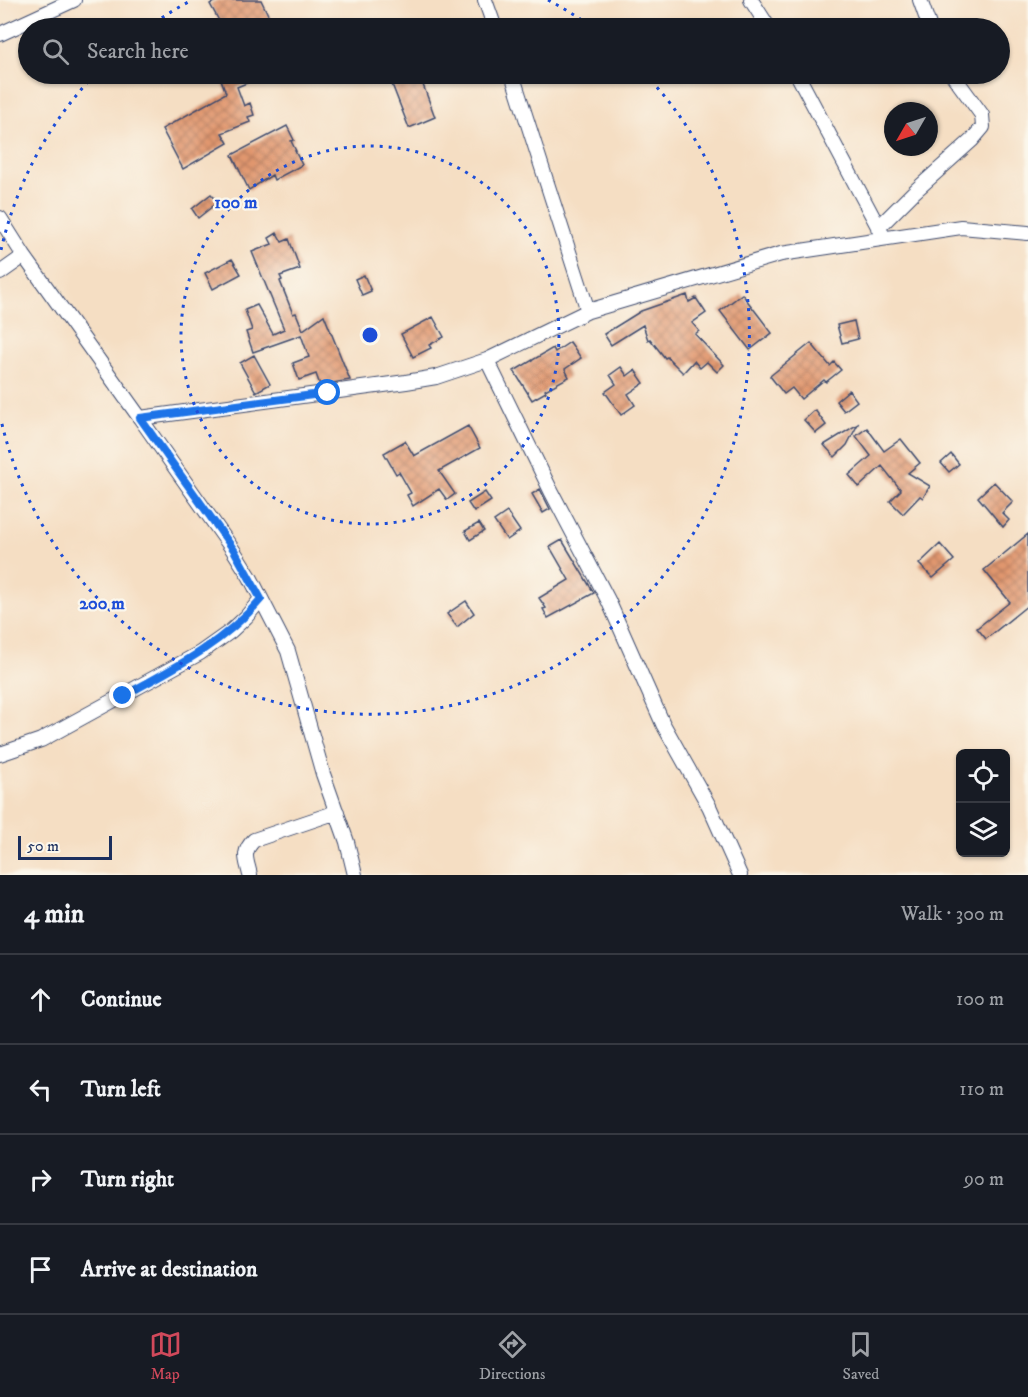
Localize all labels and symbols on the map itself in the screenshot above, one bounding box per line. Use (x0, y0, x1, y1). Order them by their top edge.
north arrow (884, 102, 938, 156)
text: 100 m (214, 192, 258, 214)
centre of rings (360, 325, 380, 345)
route start (314, 379, 340, 405)
text: 200 m (79, 593, 125, 615)
route end (109, 682, 135, 708)
scale bar (18, 833, 112, 860)

